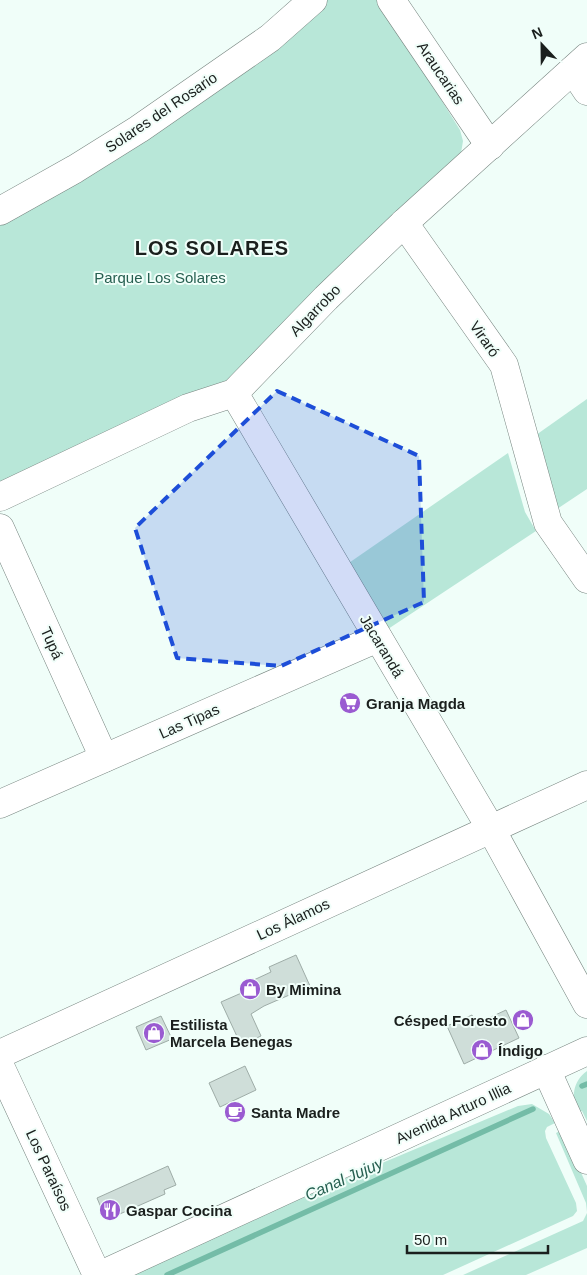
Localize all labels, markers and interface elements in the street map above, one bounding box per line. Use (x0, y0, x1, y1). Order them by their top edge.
north arrow (517, 20, 567, 70)
text: N (529, 24, 545, 42)
street label: Araucarias (414, 39, 468, 107)
street label: Solares del Rosario (102, 68, 220, 156)
district label: LOS SOLARES (135, 237, 289, 259)
park label: Parque Los Solares (94, 269, 226, 286)
street label: Algarrobo (286, 281, 344, 339)
street label: Viraró (467, 318, 503, 360)
street label: Jacarandá (357, 612, 408, 681)
street label: Tupá (37, 624, 67, 662)
supermarket icon: Granja Magda (338, 691, 362, 715)
place label: Granja Magda (366, 695, 466, 712)
street label: Las Tipas (156, 700, 222, 742)
street label: Los Álamos (254, 895, 332, 943)
shop icon: By Mimina (238, 977, 262, 1001)
place label: By Mimina (266, 981, 342, 998)
shop icon: Césped Foresto (511, 1008, 535, 1032)
place label: Césped Foresto (394, 1012, 507, 1029)
place label: Estilista Marcela Benegas (170, 1016, 293, 1050)
shop icon: Estilista Marcela Benegas (142, 1021, 166, 1045)
shop icon: Índigo (470, 1038, 494, 1062)
place label: Índigo (498, 1042, 543, 1059)
street label: Avenida Arturo Illia (393, 1079, 514, 1147)
cafe icon: Santa Madre (223, 1100, 247, 1124)
place label: Santa Madre (251, 1104, 340, 1121)
street label: Los Paraísos (23, 1127, 75, 1213)
water label: Canal Jujuy (302, 1154, 387, 1204)
restaurant icon: Gaspar Cocina (98, 1198, 122, 1222)
place label: Gaspar Cocina (126, 1202, 233, 1219)
scale bar (407, 1222, 548, 1254)
text: 50 m (414, 1231, 447, 1248)

